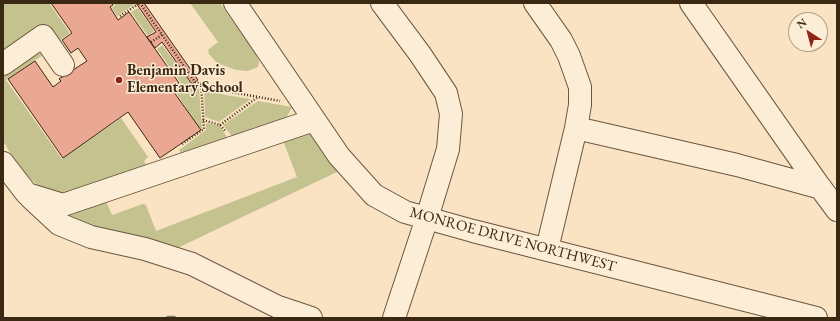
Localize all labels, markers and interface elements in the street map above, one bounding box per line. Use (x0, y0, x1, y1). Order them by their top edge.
north arrow (788, 12, 828, 52)
text: N (794, 15, 809, 31)
place label: Benjamin Davis Elementary School (127, 62, 243, 97)
marker: Benjamin Davis Elementary School (114, 75, 124, 85)
street label: MONROE DRIVE NORTHWEST (408, 204, 618, 276)

